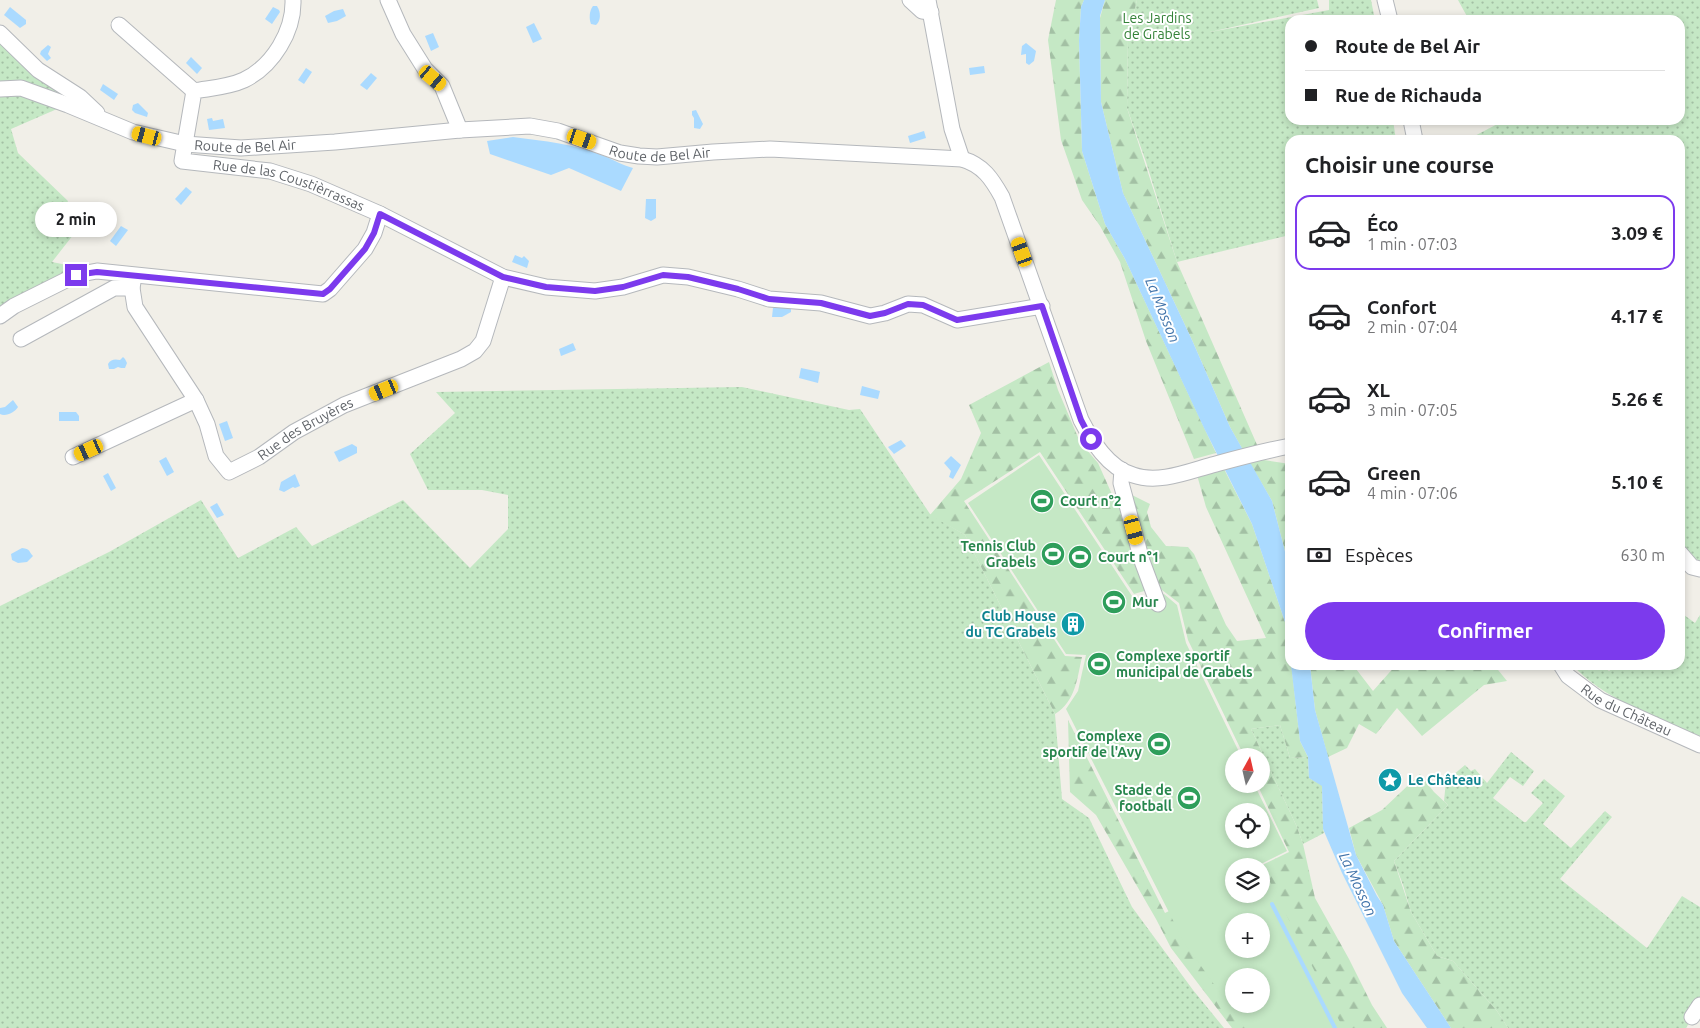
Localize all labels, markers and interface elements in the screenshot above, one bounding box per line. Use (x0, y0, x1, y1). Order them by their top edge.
park label: Les Jardins de Grabels (1122, 10, 1192, 42)
text: Route de Bel Air (1335, 35, 1480, 57)
car (416, 63, 449, 93)
text: Rue de Richauda (1335, 84, 1482, 106)
car (130, 125, 163, 147)
car (565, 127, 598, 151)
street label: Route de Bel Air (194, 136, 297, 156)
street label: Route de Bel Air (607, 142, 712, 165)
text: Choisir une course (1305, 152, 1494, 177)
street label: Rue de las Coustièrrassas (212, 157, 367, 214)
callout: 2 min (35, 202, 117, 238)
text: 2 min (56, 210, 96, 228)
icon: car (1307, 210, 1352, 255)
text: Éco (1367, 213, 1399, 235)
text: 3.09 € (1611, 222, 1663, 244)
car (1009, 235, 1034, 269)
text: 1 min · 07:03 (1367, 235, 1458, 253)
route end (65, 264, 87, 286)
water label: La Mosson (1142, 275, 1184, 345)
icon: car (1307, 293, 1352, 338)
text: Confort (1367, 296, 1437, 318)
text: 4.17 € (1611, 305, 1663, 327)
text: 2 min · 07:04 (1367, 318, 1458, 336)
icon: car (1307, 376, 1352, 421)
car (367, 377, 400, 403)
text: XL (1367, 379, 1390, 401)
text: 5.26 € (1611, 388, 1663, 410)
street label: Rue des Bruyères (255, 394, 355, 463)
text: 3 min · 07:05 (1367, 401, 1458, 419)
route start (1080, 428, 1102, 450)
car (72, 437, 105, 463)
icon: car (1307, 459, 1352, 504)
text: Green (1367, 462, 1421, 484)
text: 5.10 € (1611, 471, 1663, 493)
text: 4 min · 07:06 (1367, 484, 1458, 502)
sports icon: Court n°2 (1029, 488, 1055, 514)
place label: Court n°2 (1060, 493, 1122, 509)
car (1122, 514, 1145, 546)
place label: Tennis Club Grabels (961, 538, 1036, 570)
sports icon: Tennis Club Grabels (1040, 541, 1066, 567)
icon: cash (1305, 541, 1333, 569)
sports icon: Court n°1 (1067, 544, 1093, 570)
text: Espèces (1345, 544, 1413, 566)
text: 630 m (1620, 546, 1665, 564)
place label: Court n°1 (1098, 549, 1160, 565)
sports icon: Mur (1101, 589, 1127, 615)
place label: Mur (1132, 594, 1159, 610)
button: Confirmer (1305, 602, 1665, 660)
place label: Club House du TC Grabels (966, 608, 1056, 640)
building icon: Club House du TC Grabels (1060, 611, 1086, 637)
place label: Complexe sportif municipal de Grabels (1116, 648, 1253, 680)
sports icon: Complexe sportif municipal de Grabels (1086, 651, 1112, 677)
street label: Rue du Château (1578, 681, 1674, 739)
place label: Complexe sportif de l'Avy (1042, 728, 1143, 760)
sports icon: Complexe sportif de l'Avy (1146, 731, 1172, 757)
north arrow (1225, 748, 1270, 792)
map controls (1225, 748, 1270, 1013)
place icon: Le Château (1377, 767, 1403, 793)
place label: Le Château (1408, 772, 1482, 788)
place label: Stade de football (1114, 782, 1172, 814)
sports icon: Stade de football (1176, 785, 1202, 811)
button: locate (1225, 803, 1270, 848)
water label: La Mosson (1336, 849, 1380, 919)
button: layers (1225, 858, 1270, 903)
button: + (1225, 913, 1270, 958)
button: − (1225, 968, 1270, 1013)

